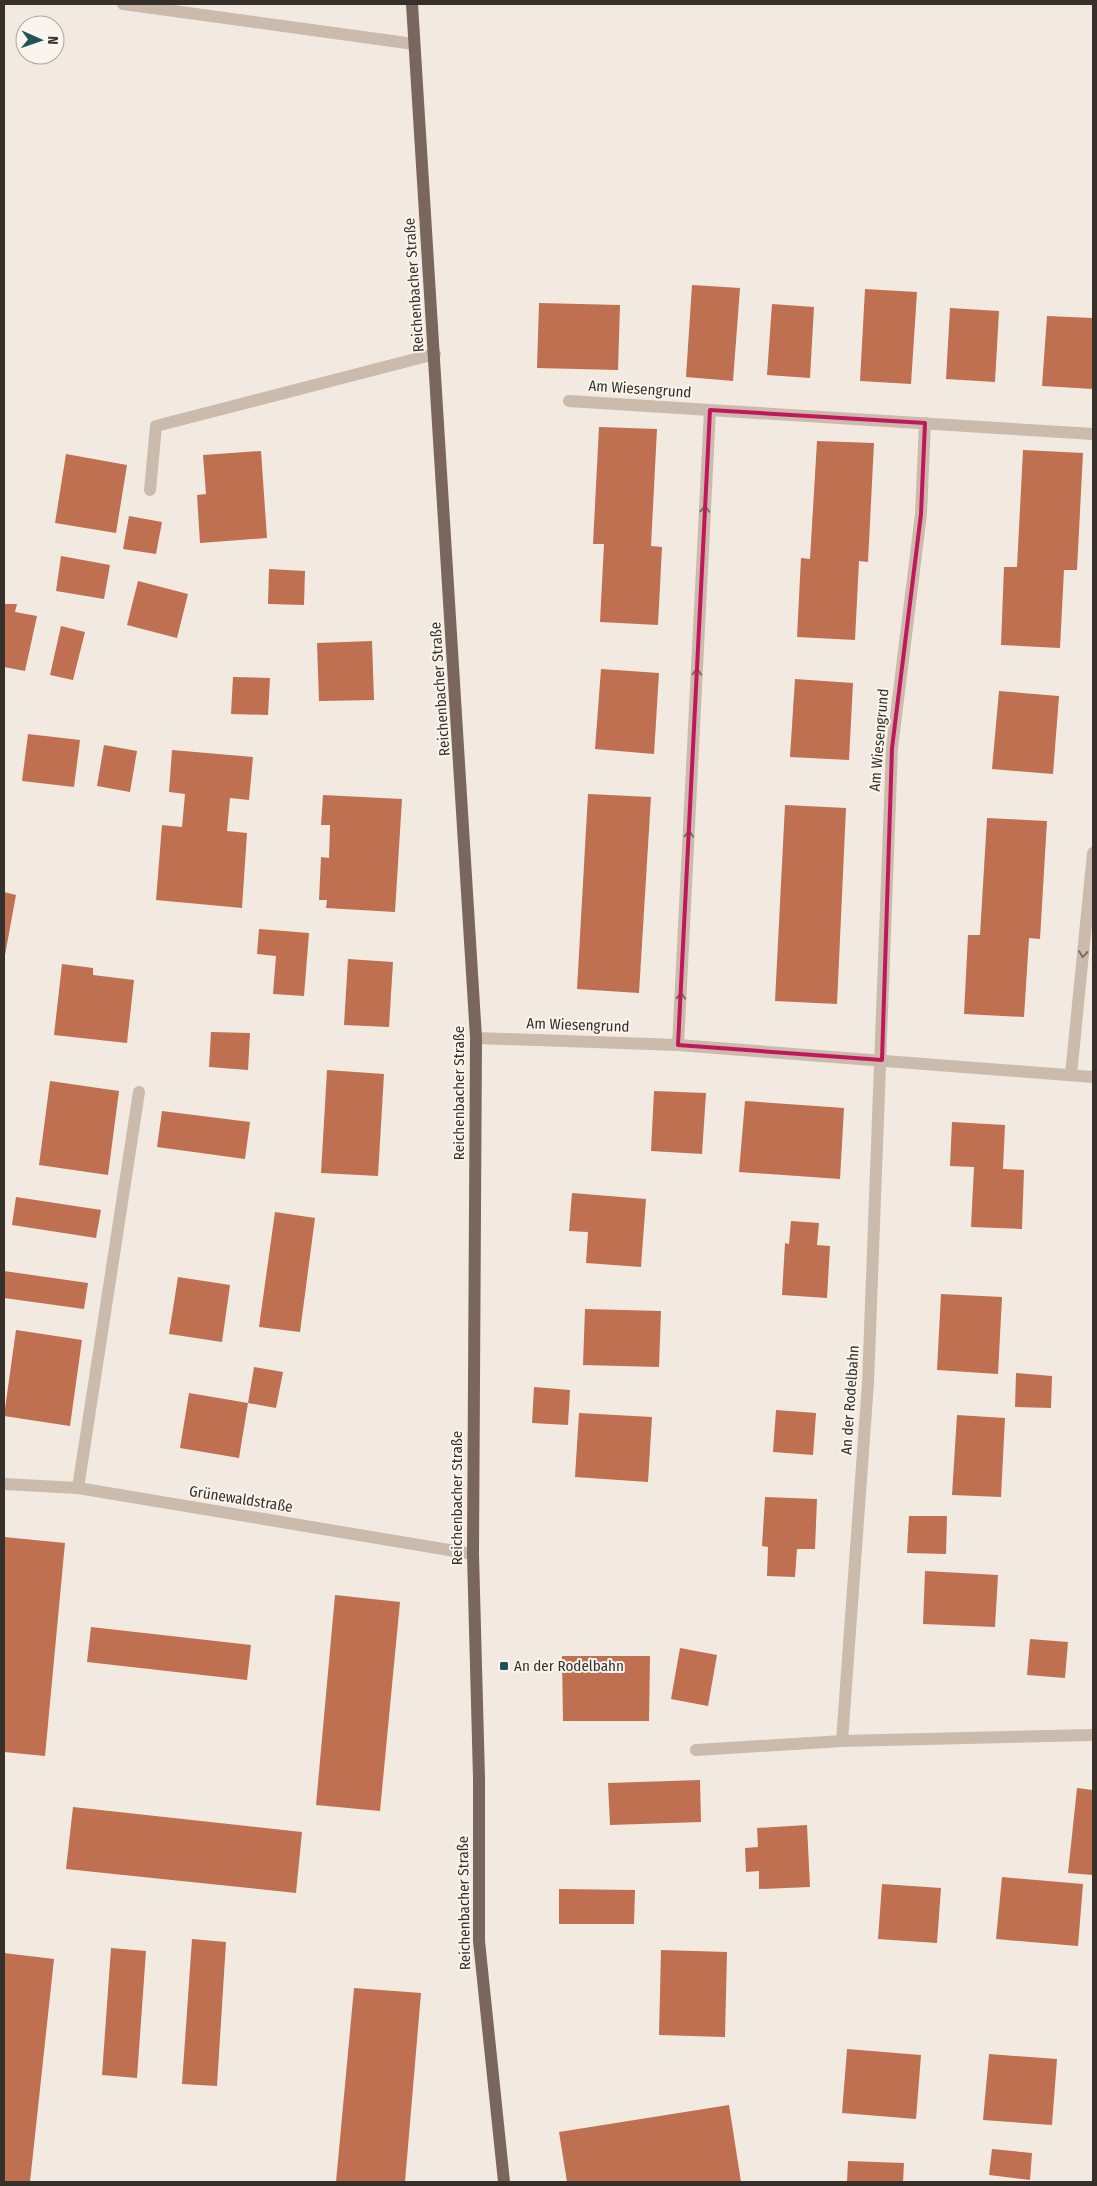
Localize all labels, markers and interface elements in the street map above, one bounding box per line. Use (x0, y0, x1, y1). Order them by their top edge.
north arrow (15, 15, 65, 65)
text: N (44, 36, 61, 45)
street label: Reichenbacher Straße (400, 217, 428, 353)
street label: Am Wiesengrund (588, 376, 692, 402)
one-way arrow (700, 505, 710, 513)
street label: Reichenbacher Straße (426, 621, 454, 757)
one-way arrow (691, 667, 702, 675)
street label: Am Wiesengrund (866, 688, 892, 792)
one-way arrow (683, 830, 694, 838)
one-way arrow (1078, 950, 1089, 958)
one-way arrow (675, 992, 686, 1000)
street label: Am Wiesengrund (526, 1014, 630, 1036)
street label: Reichenbacher Straße (450, 1026, 468, 1160)
street label: An der Rodelbahn (837, 1345, 863, 1455)
street label: Reichenbacher Straße (448, 1431, 466, 1565)
street label: Grünewaldstraße (188, 1482, 294, 1516)
place label: An der Rodelbahn (514, 1657, 624, 1675)
marker: An der Rodelbahn (498, 1660, 510, 1672)
street label: Reichenbacher Straße (454, 1836, 474, 1970)

